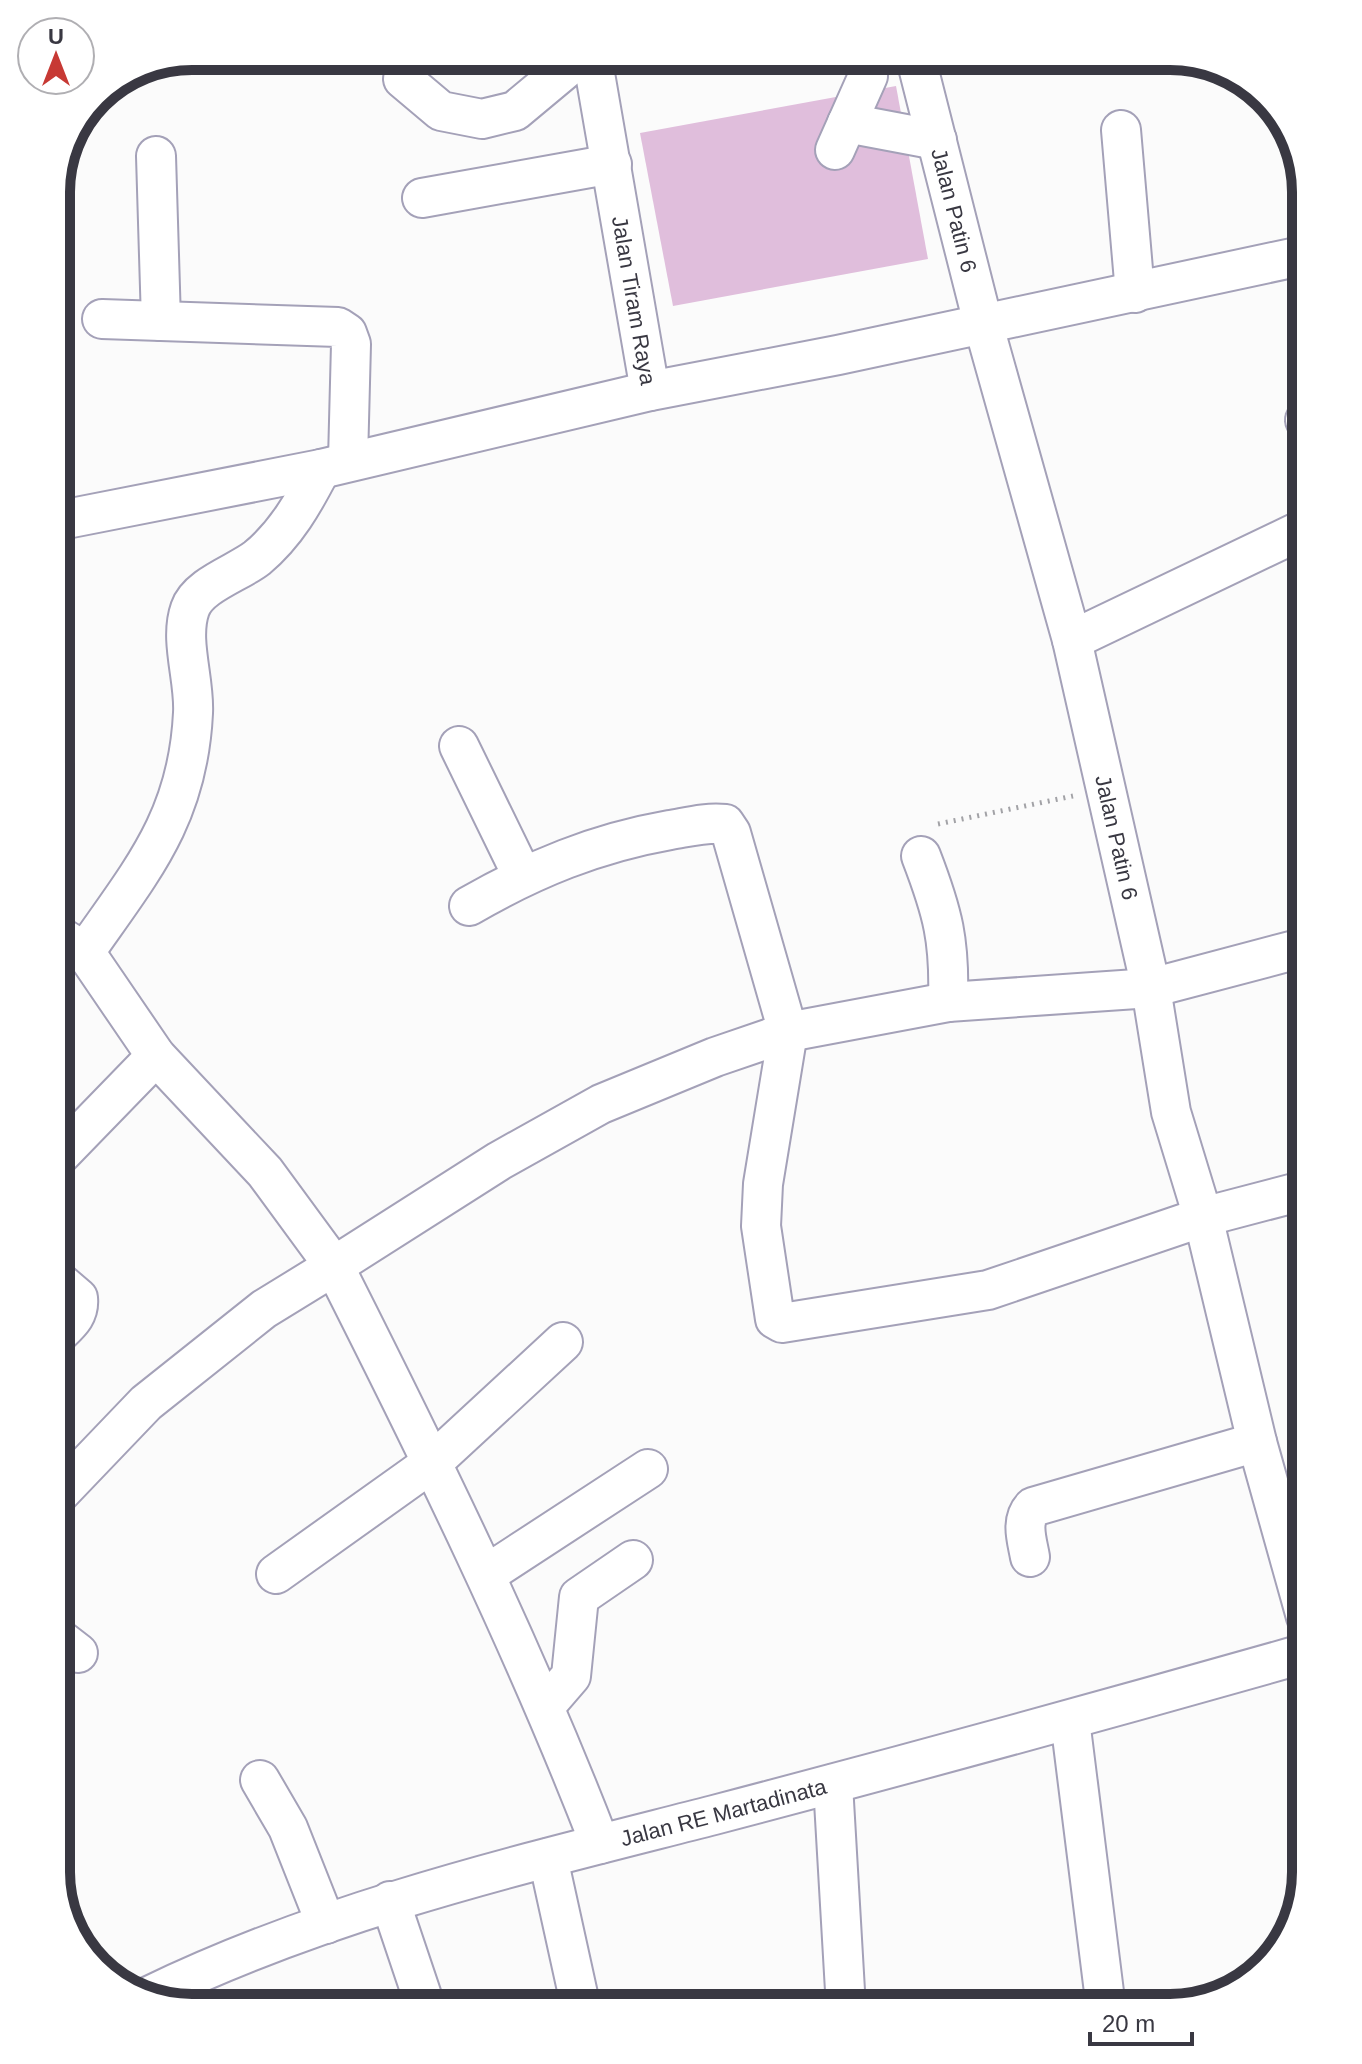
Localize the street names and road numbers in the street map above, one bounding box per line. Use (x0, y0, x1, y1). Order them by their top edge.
street label: Jalan Patin 6 (927, 145, 982, 275)
street label: Jalan Tiram Raya (607, 214, 661, 388)
street label: Jalan Patin 6 (1091, 772, 1143, 902)
street label: Jalan RE Martadinata (618, 1773, 830, 1851)

